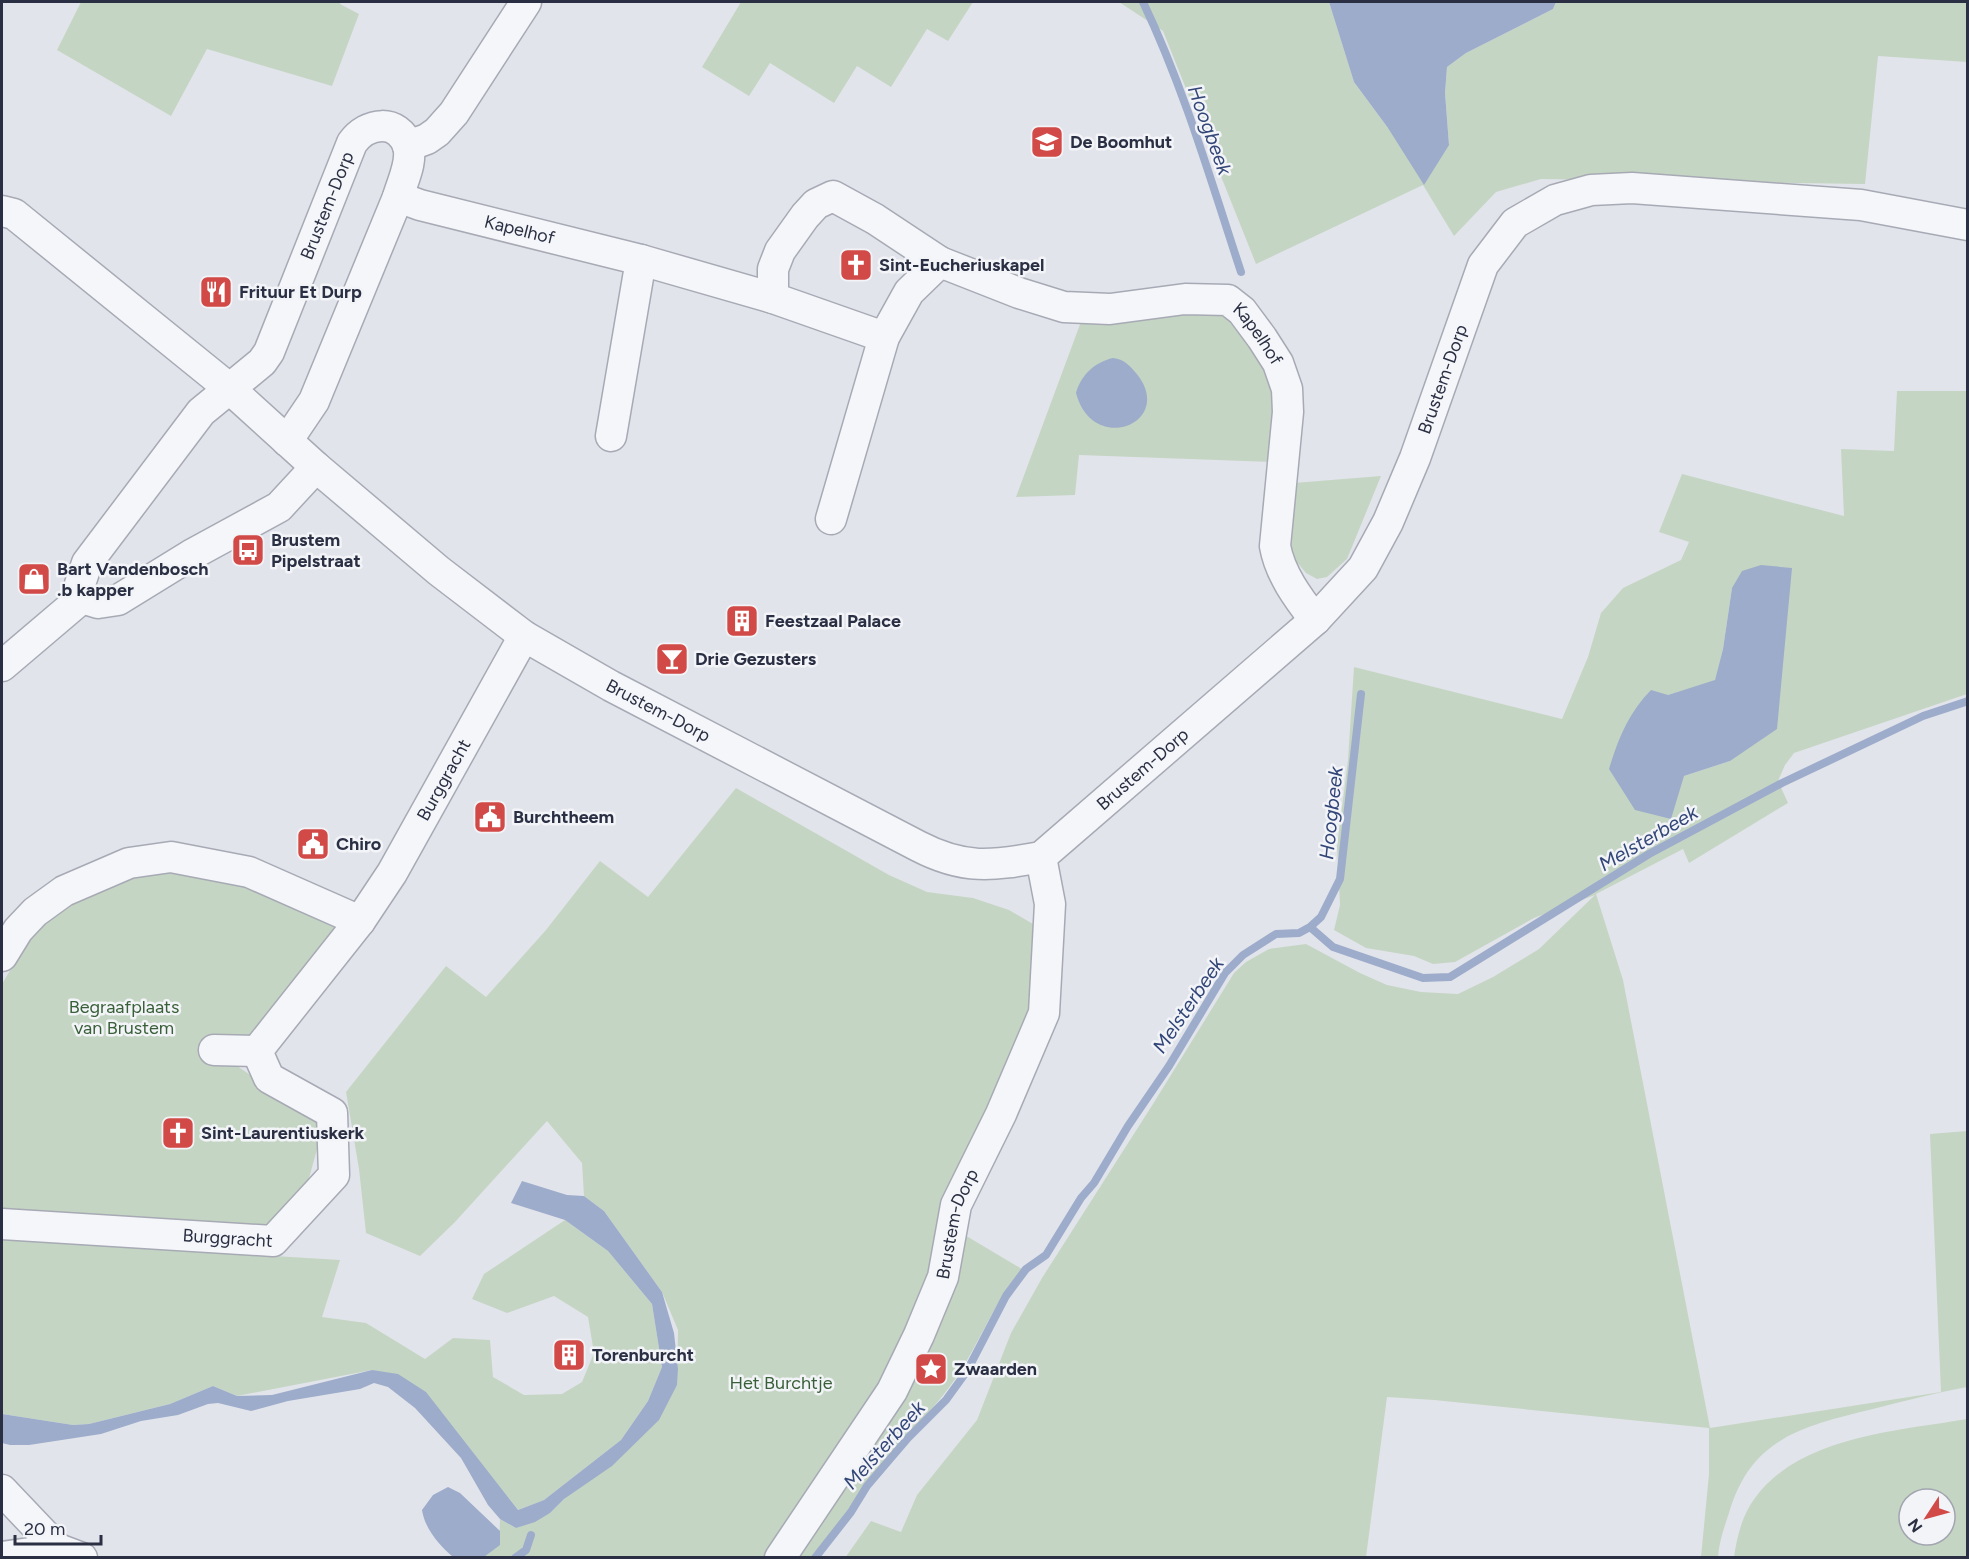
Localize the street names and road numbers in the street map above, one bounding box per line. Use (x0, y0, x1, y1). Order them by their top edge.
street label: Brustem-Dorp (296, 148, 358, 263)
street label: Kapelhof (482, 210, 557, 249)
street label: Kapelhof (1229, 297, 1288, 369)
street label: Brustem-Dorp (1413, 322, 1472, 437)
street label: Brustem-Dorp (602, 674, 714, 747)
street label: Brustem-Dorp (1092, 723, 1193, 815)
street label: Burggracht (412, 735, 475, 825)
street label: Brustem-Dorp (932, 1165, 983, 1281)
street label: Burggracht (182, 1224, 273, 1252)

